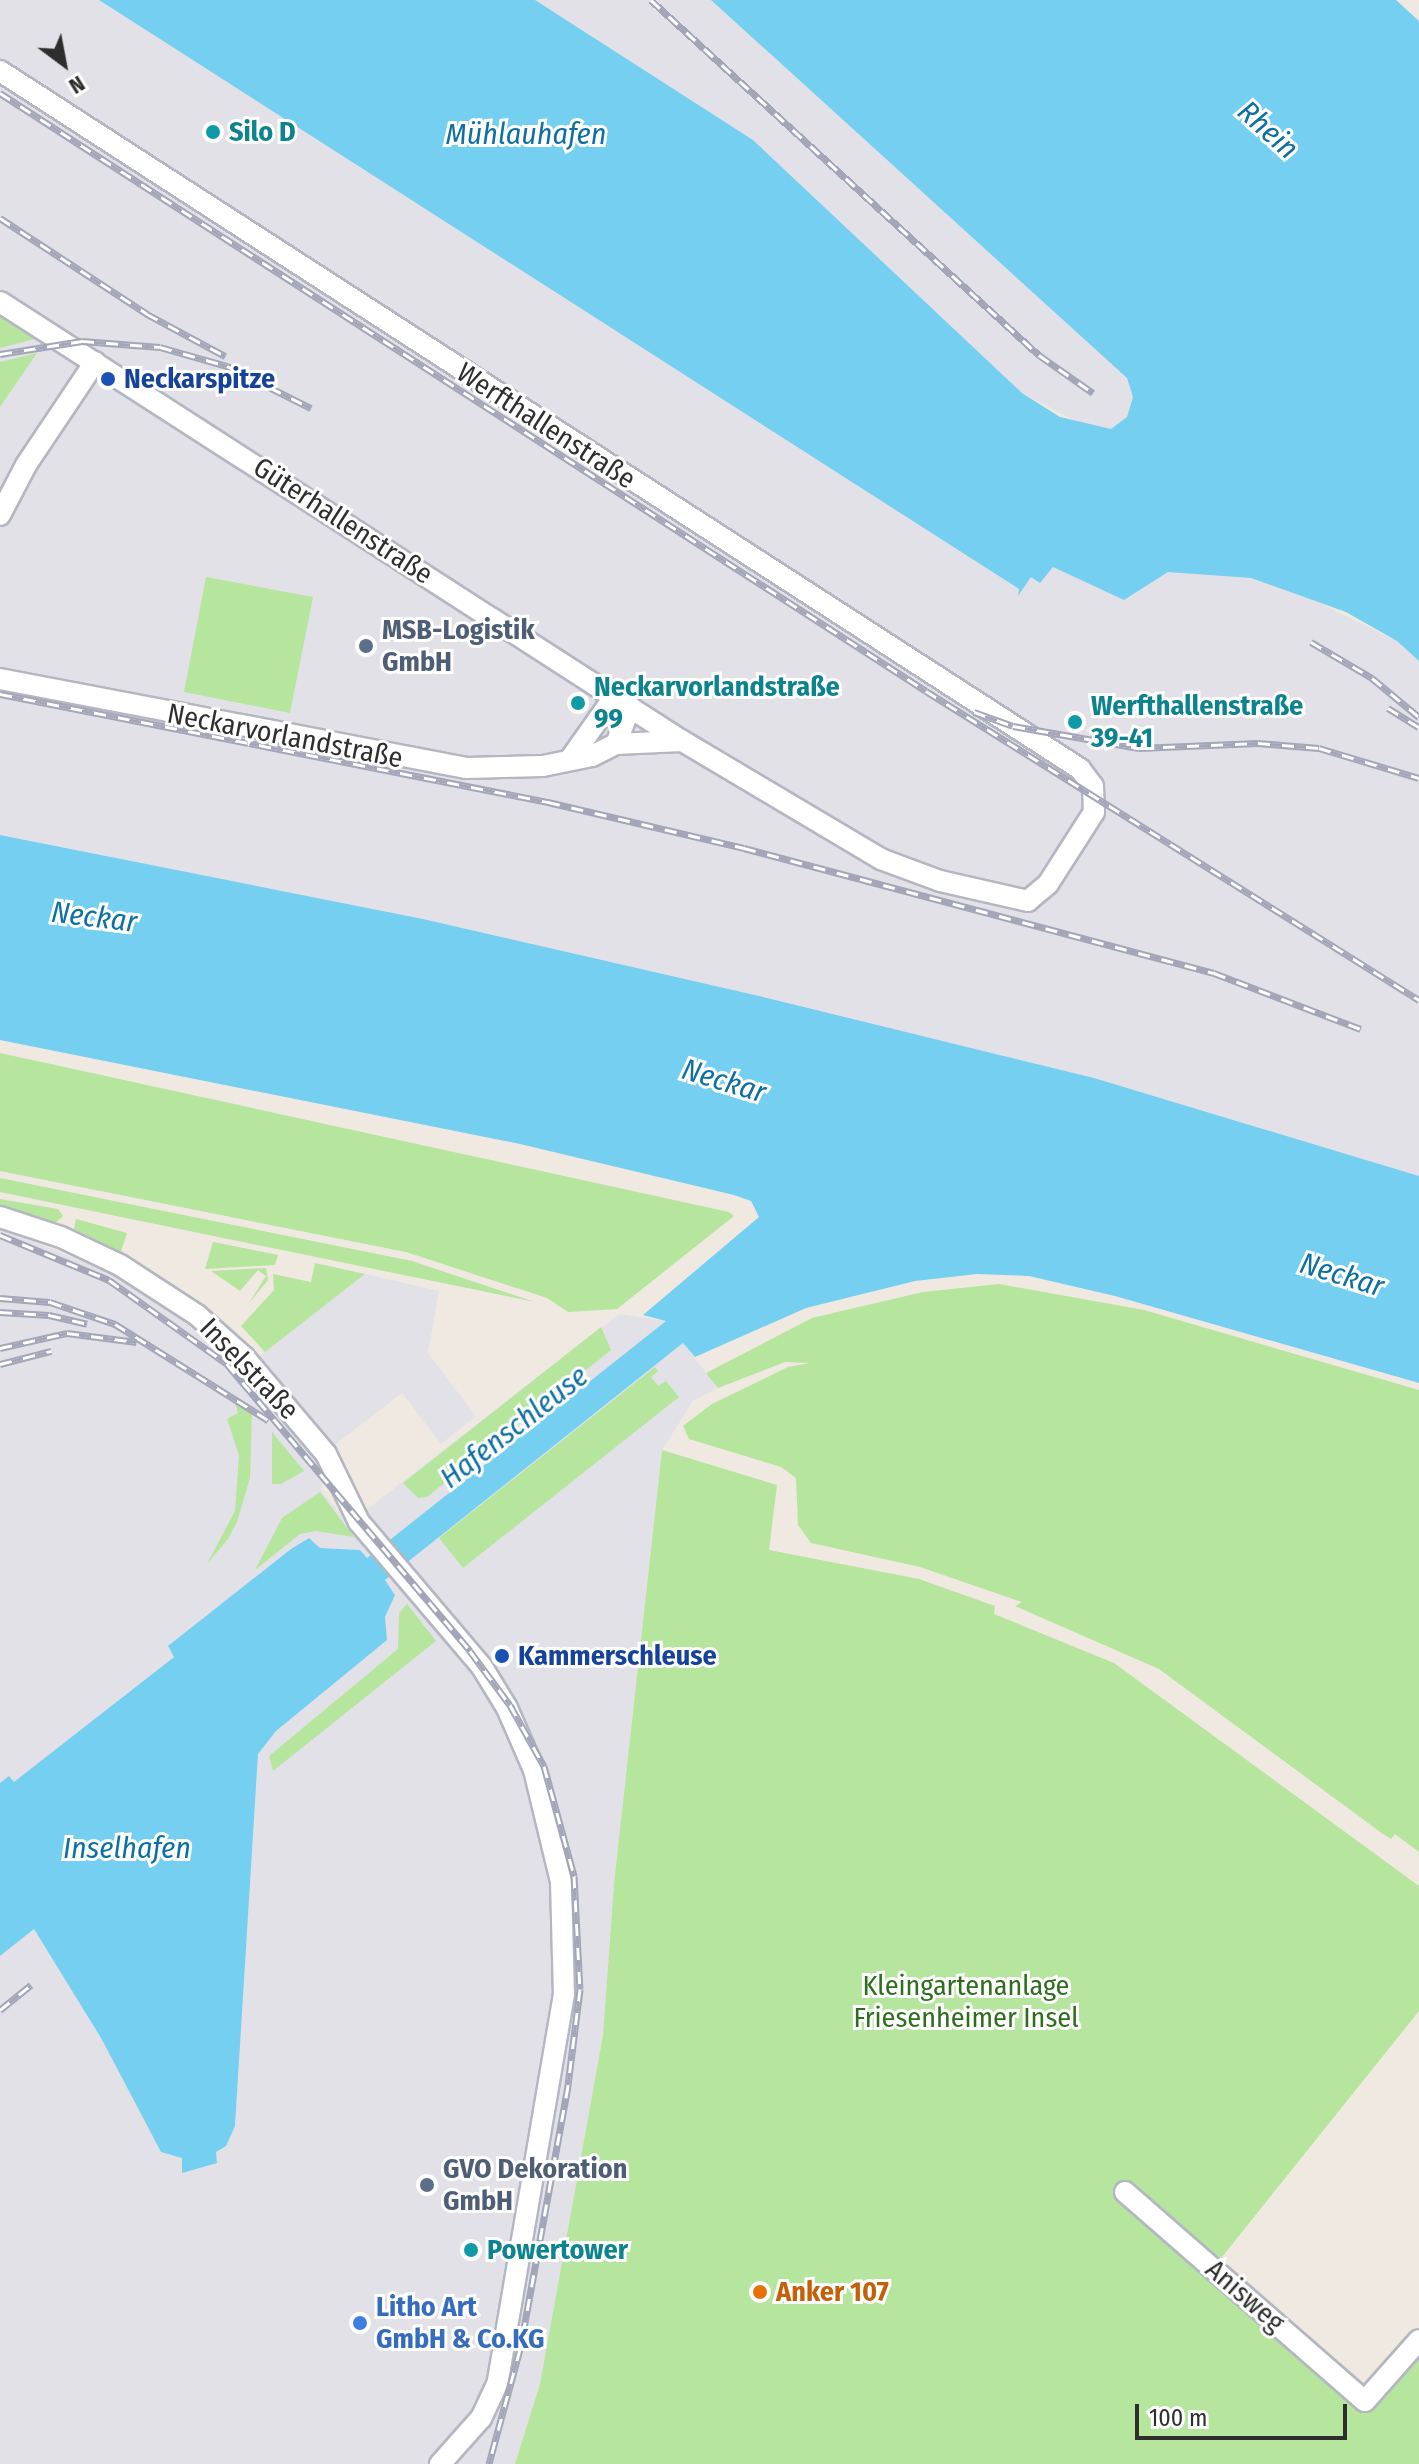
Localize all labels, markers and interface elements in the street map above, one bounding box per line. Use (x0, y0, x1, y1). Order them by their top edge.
north arrow (24, 24, 104, 104)
text: N (64, 70, 90, 100)
water label: Rhein (1230, 93, 1306, 167)
place label: Silo D (229, 115, 296, 149)
water label: Mühlauhafen (446, 116, 606, 152)
marker: Silo D (204, 123, 222, 141)
street label: Werfthallenstraße (450, 356, 642, 496)
place label: Neckarspitze (124, 362, 275, 396)
marker: Neckarspitze (99, 370, 117, 388)
street label: Güterhallenstraße (247, 451, 439, 591)
place label: MSB-Logistik GmbH (382, 613, 535, 679)
marker: MSB-Logistik GmbH (357, 637, 375, 655)
place label: Neckarvorlandstraße 99 (594, 670, 840, 736)
place label: Werfthallenstraße 39-41 (1091, 689, 1303, 755)
marker: Neckarvorlandstraße 99 (569, 694, 587, 712)
street label: Neckarvorlandstraße (164, 697, 406, 775)
marker: Werfthallenstraße 39-41 (1066, 713, 1084, 731)
water label: Neckar (49, 894, 139, 940)
water label: Neckar (678, 1051, 770, 1111)
water label: Neckar (1296, 1245, 1388, 1305)
street label: Inselstraße (193, 1311, 305, 1427)
water label: Hafenschleuse (433, 1358, 595, 1496)
place label: Kammerschleuse (518, 1639, 717, 1673)
marker: Kammerschleuse (493, 1647, 511, 1665)
water label: Inselhafen (63, 1830, 191, 1866)
park label: Kleingartenanlage Friesenheimer Insel (853, 1969, 1079, 2035)
place label: GVO Dekoration GmbH (443, 2152, 627, 2218)
marker: GVO Dekoration GmbH (418, 2176, 436, 2194)
place label: Powertower (487, 2233, 628, 2267)
marker: Powertower (462, 2241, 480, 2259)
street label: Anisweg (1199, 2253, 1291, 2339)
place label: Anker 107 (776, 2275, 889, 2309)
marker: Anker 107 (751, 2283, 769, 2301)
place label: Litho Art GmbH & Co.KG (376, 2290, 544, 2356)
marker: Litho Art GmbH & Co.KG (351, 2314, 369, 2332)
scale bar (1139, 2388, 1351, 2438)
text: 100 m (1149, 2404, 1207, 2432)

